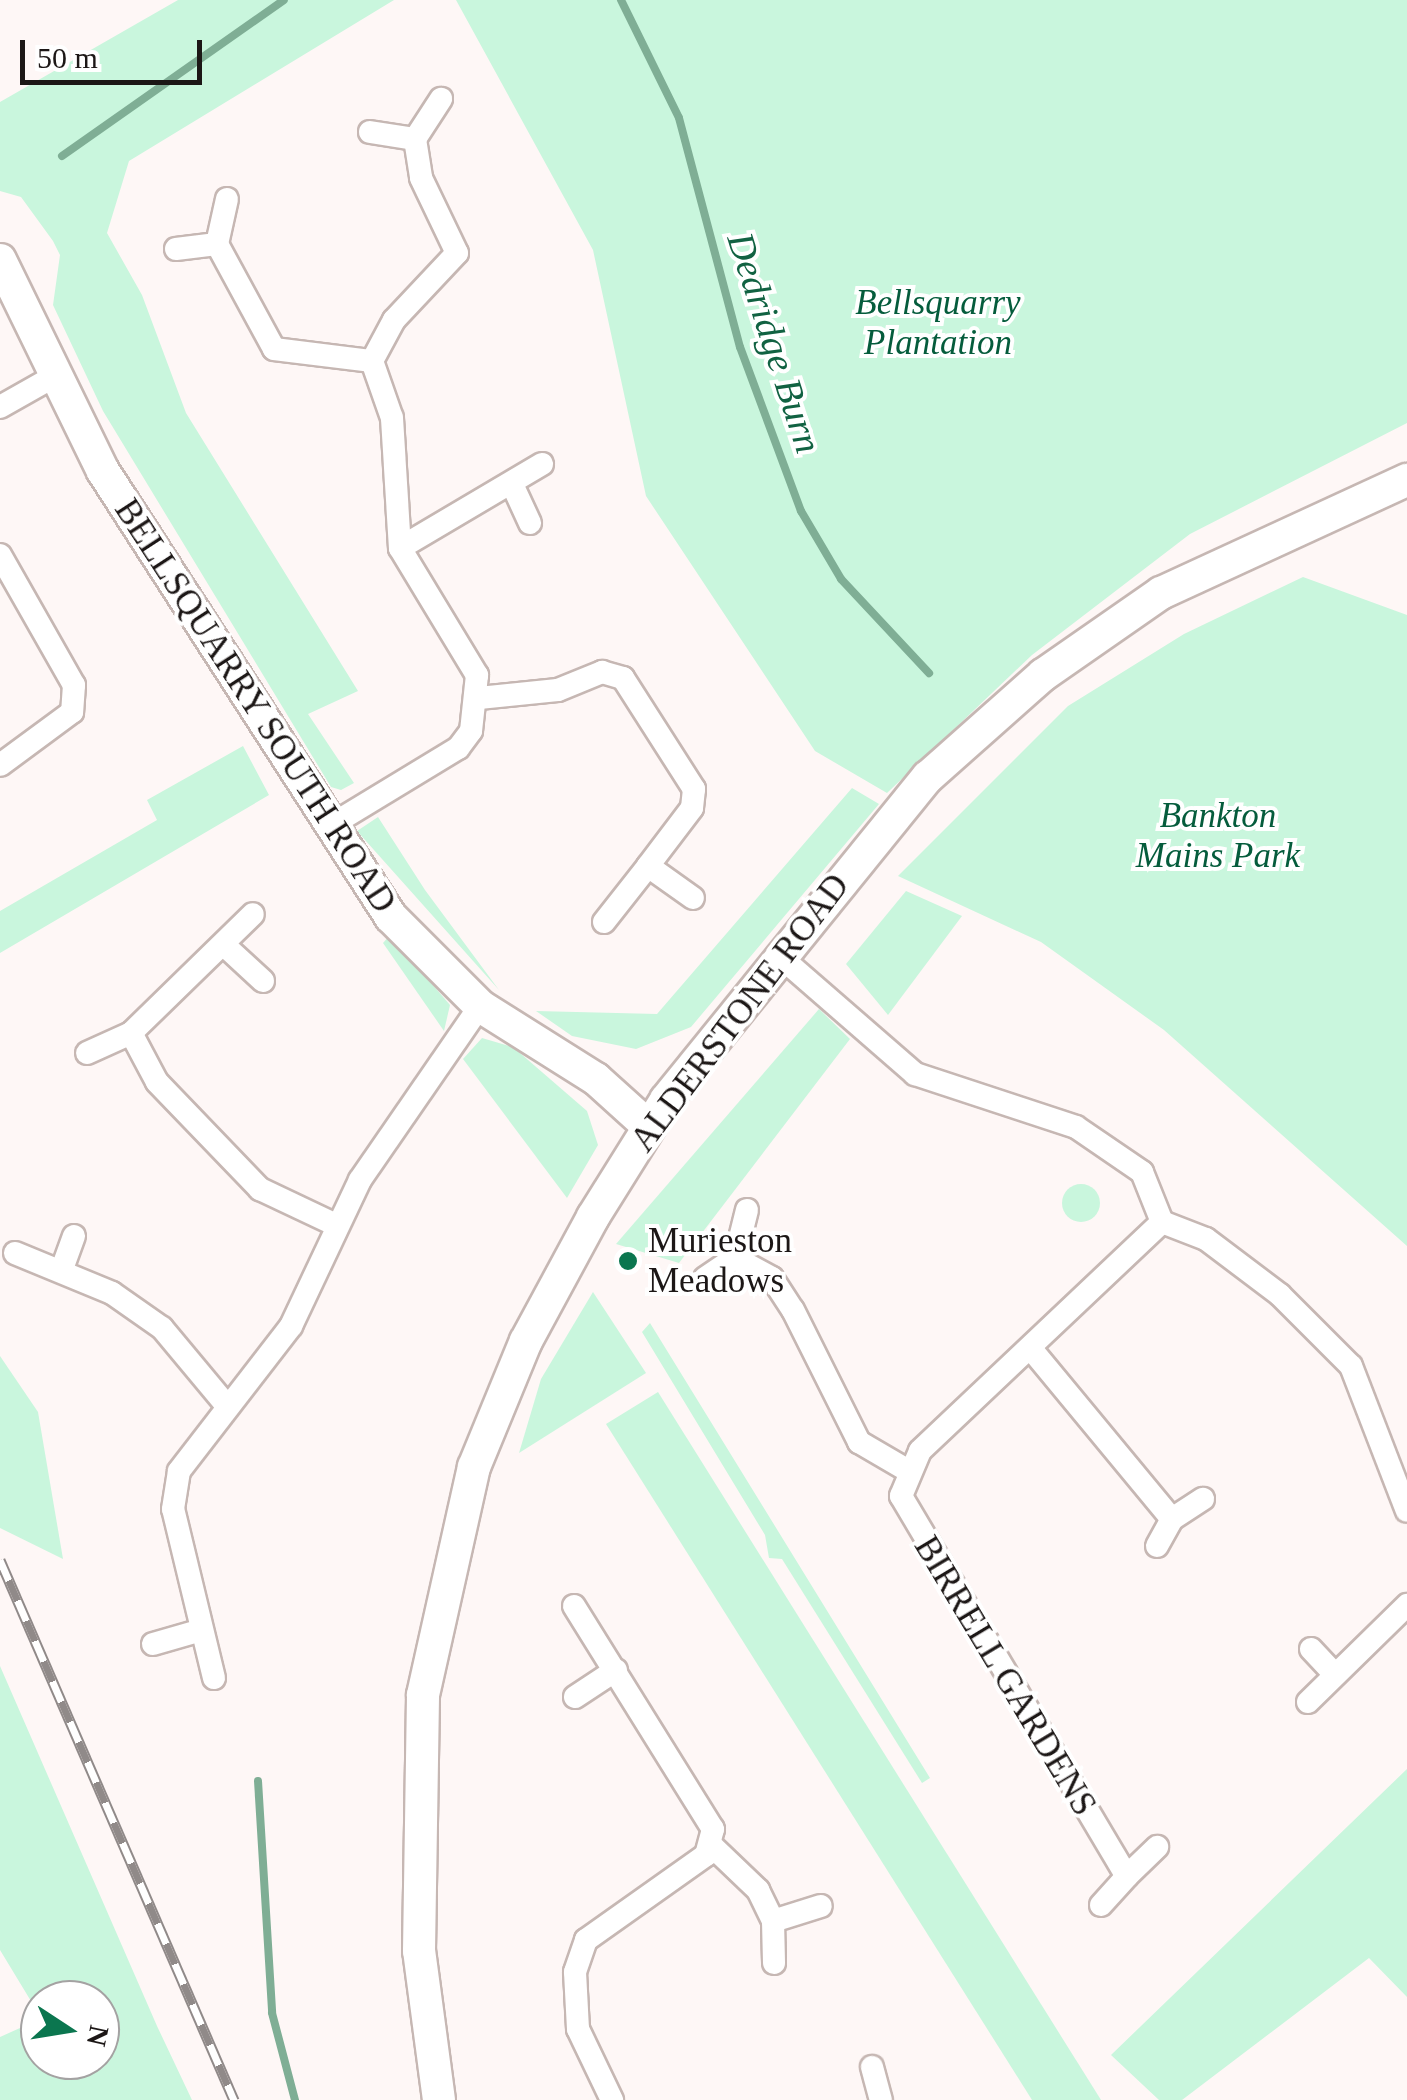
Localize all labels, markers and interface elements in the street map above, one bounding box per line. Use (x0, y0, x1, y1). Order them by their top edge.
scale bar (25, 20, 208, 82)
text: 50 m (37, 41, 98, 74)
water label: Dedridge Burn (717, 227, 831, 459)
park label: Bellsquarry Plantation (855, 282, 1021, 364)
street label: BELLSQUARRY SOUTH ROAD (105, 491, 405, 921)
park label: Bankton Mains Park (1136, 795, 1300, 877)
street label: ALDERSTONE ROAD (622, 866, 858, 1160)
place label: Murieston Meadows (648, 1220, 792, 1302)
marker: Murieston Meadows (617, 1250, 639, 1272)
street label: BIRRELL GARDENS (905, 1528, 1105, 1824)
north arrow (20, 1980, 120, 2080)
text: N (81, 2023, 115, 2049)

